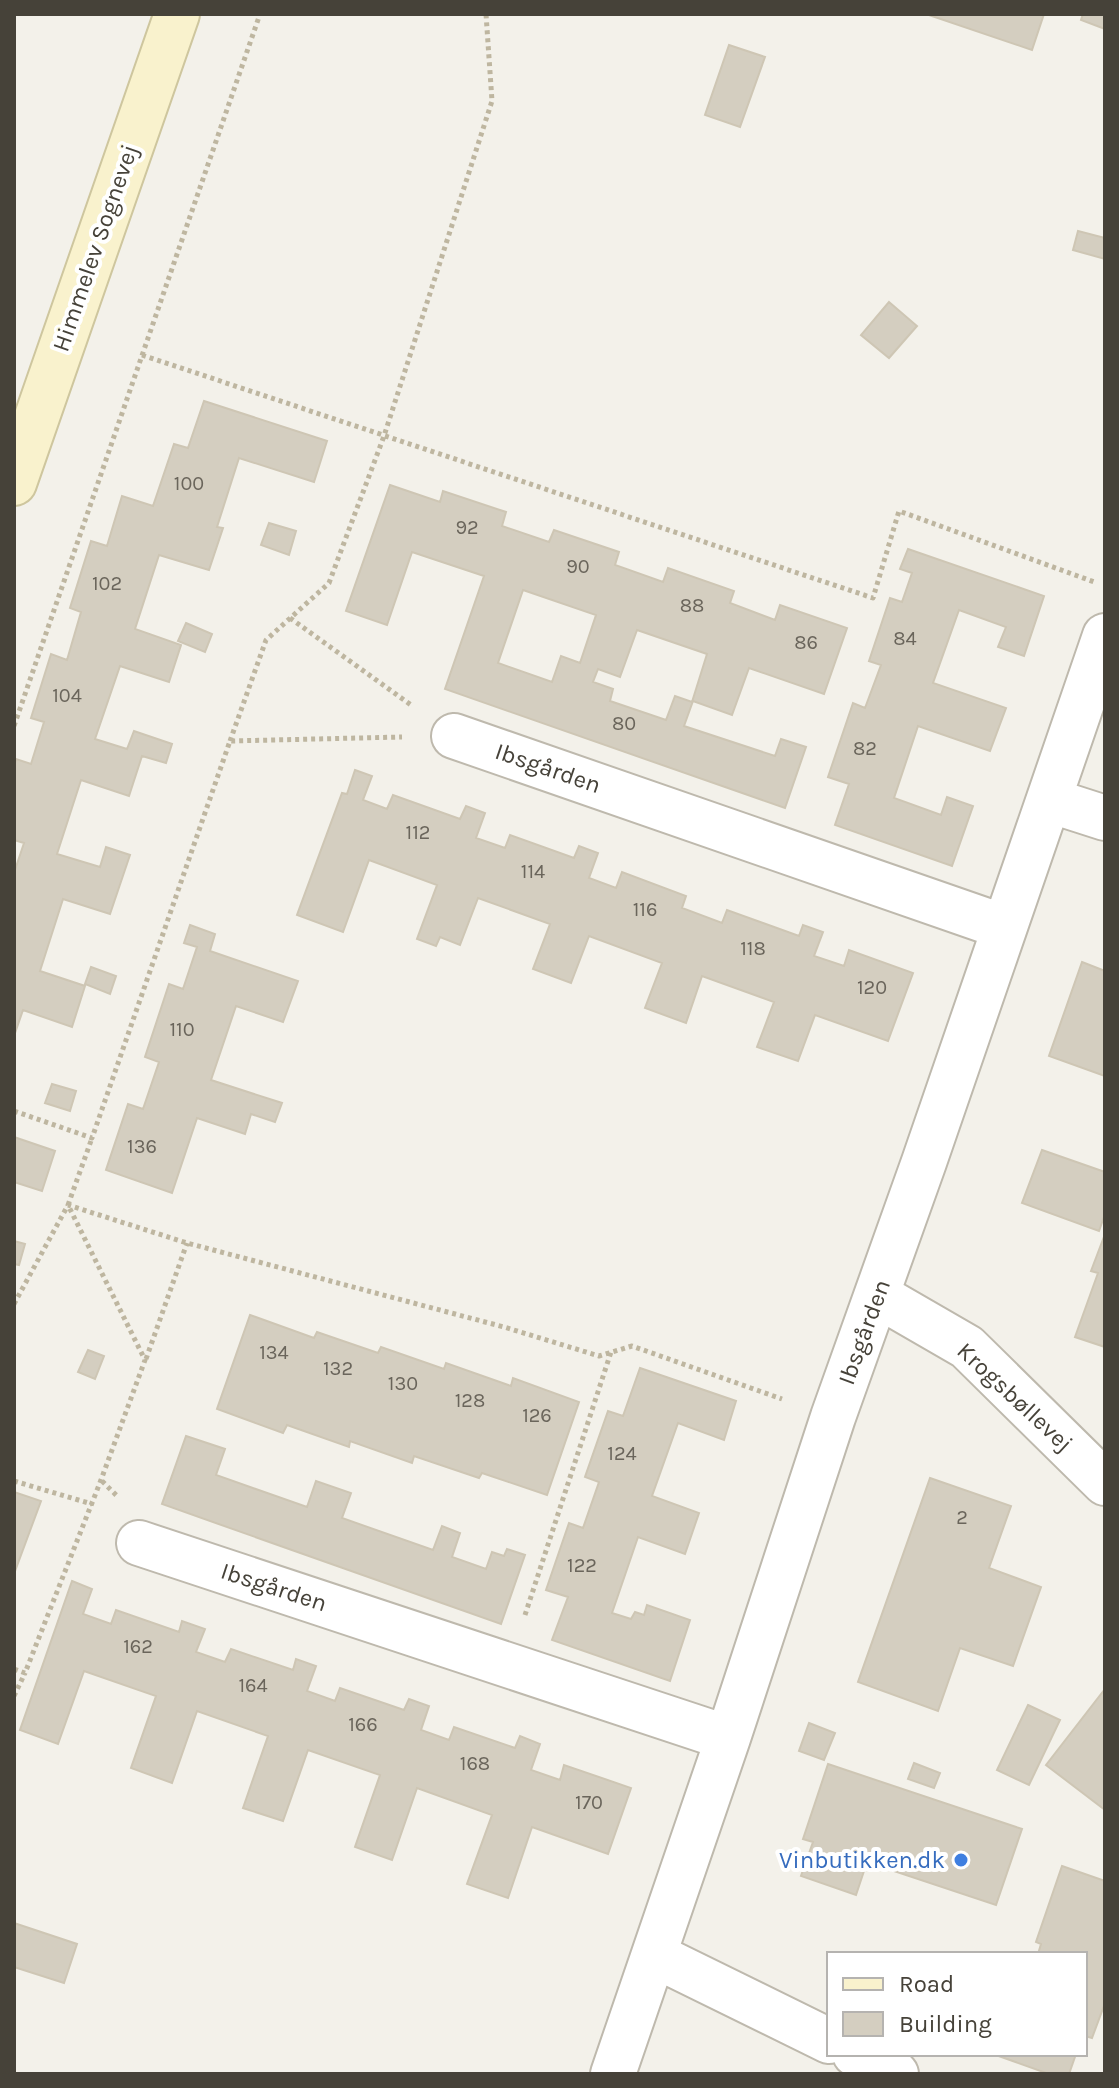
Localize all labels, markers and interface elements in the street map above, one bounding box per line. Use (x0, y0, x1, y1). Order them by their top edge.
street label: Himmelev Sognevej (46, 141, 144, 355)
house number: 100 (174, 472, 204, 495)
house number: 92 (455, 516, 479, 539)
house number: 90 (566, 555, 590, 578)
house number: 102 (92, 572, 122, 595)
house number: 88 (680, 594, 704, 617)
house number: 84 (893, 627, 917, 650)
house number: 86 (794, 631, 818, 654)
house number: 104 (52, 684, 82, 707)
house number: 80 (612, 712, 636, 735)
street label: Ibsgården (491, 737, 605, 799)
house number: 82 (853, 737, 877, 760)
house number: 112 (406, 821, 430, 844)
house number: 114 (521, 860, 545, 883)
house number: 116 (633, 898, 657, 921)
house number: 118 (740, 937, 766, 960)
house number: 120 (857, 976, 887, 999)
house number: 110 (169, 1018, 195, 1041)
house number: 136 (127, 1135, 157, 1158)
street label: Ibsgården (832, 1276, 896, 1388)
street label: Krogsbøllevej (951, 1336, 1079, 1458)
house number: 134 (259, 1341, 289, 1364)
house number: 132 (323, 1357, 353, 1380)
house number: 130 (388, 1372, 418, 1395)
house number: 128 (455, 1389, 485, 1412)
house number: 126 (522, 1404, 552, 1427)
house number: 124 (607, 1442, 637, 1465)
house number: 2 (956, 1506, 968, 1529)
house number: 122 (567, 1554, 597, 1577)
street label: Ibsgården (217, 1557, 331, 1617)
house number: 162 (123, 1635, 153, 1658)
house number: 164 (238, 1674, 268, 1697)
house number: 166 (348, 1713, 378, 1736)
house number: 168 (460, 1752, 490, 1775)
house number: 170 (575, 1791, 603, 1814)
place label: Vinbutikken.dk (779, 1846, 945, 1874)
marker: Vinbutikken.dk (952, 1851, 970, 1869)
legend (827, 1952, 1087, 2056)
text: Road (899, 1970, 954, 1998)
text: Building (899, 2010, 992, 2038)

